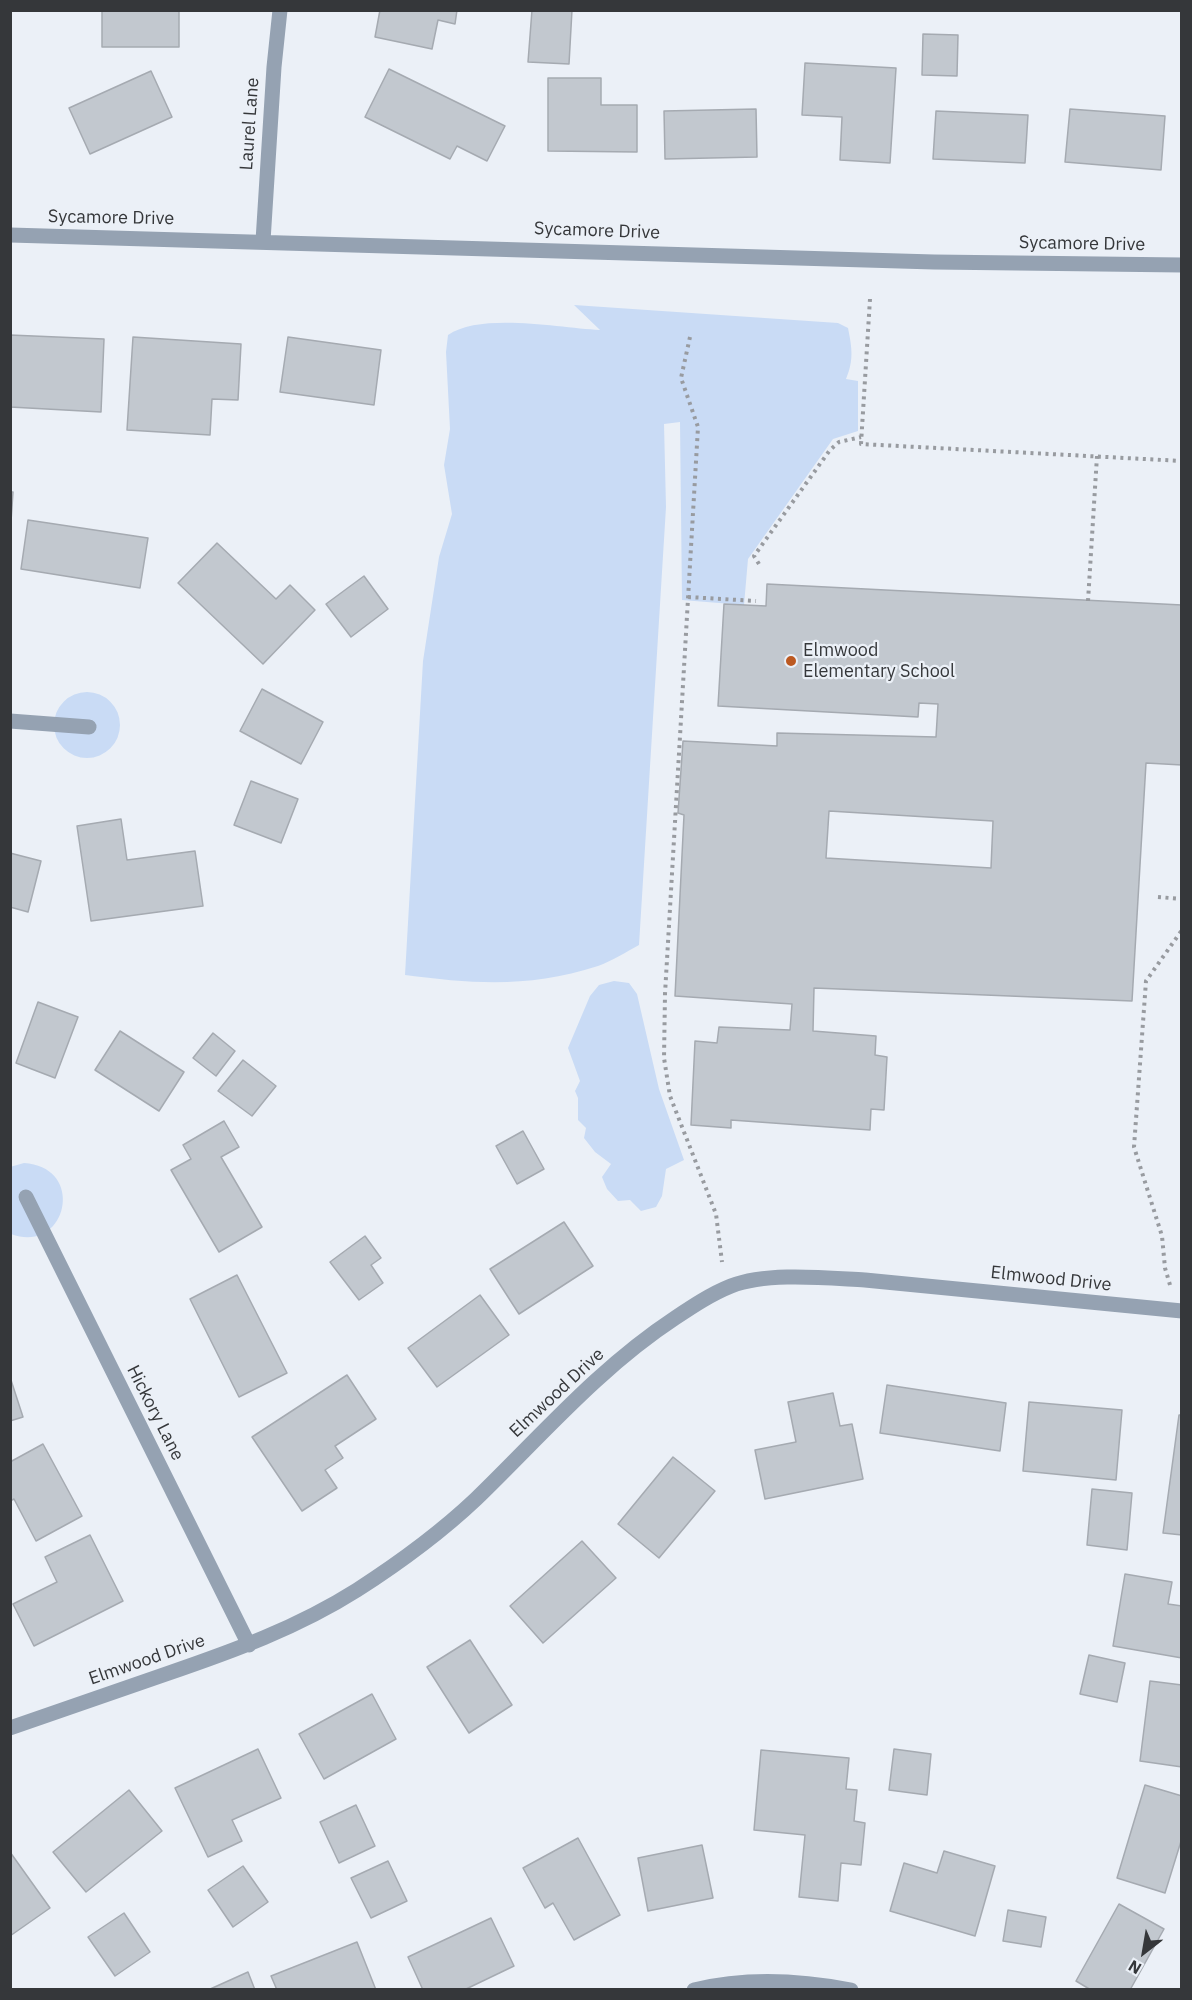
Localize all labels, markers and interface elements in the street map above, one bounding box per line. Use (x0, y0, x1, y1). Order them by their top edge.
street label: Laurel Lane (236, 77, 264, 171)
street label: Sycamore Drive (48, 206, 174, 230)
street label: Sycamore Drive (534, 218, 660, 244)
street label: Sycamore Drive (1019, 232, 1145, 256)
place label: Elmwood Elementary School (803, 640, 955, 682)
marker: Elmwood Elementary School (784, 654, 798, 668)
street label: Elmwood Drive (990, 1262, 1112, 1296)
street label: Elmwood Drive (505, 1344, 609, 1442)
street label: Hickory Lane (122, 1362, 188, 1464)
street label: Elmwood Drive (86, 1630, 208, 1690)
north arrow (1114, 1922, 1174, 1982)
text: N (1125, 1956, 1145, 1979)

